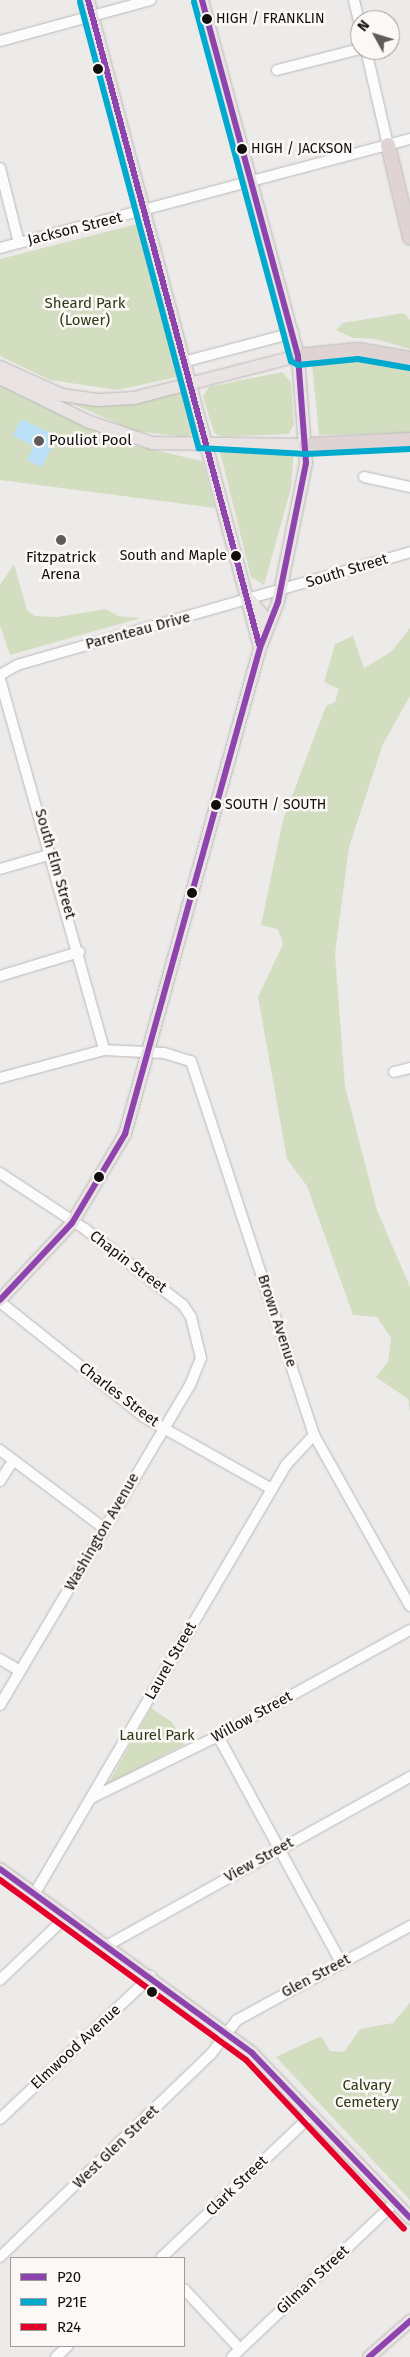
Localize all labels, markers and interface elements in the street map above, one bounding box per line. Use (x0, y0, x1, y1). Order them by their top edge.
north arrow (350, 10, 400, 60)
place label: HIGH / FRANKLIN (216, 11, 325, 27)
marker: HIGH / FRANKLIN (202, 14, 212, 24)
text: N (354, 17, 373, 35)
unlabelled marker (93, 64, 103, 74)
place label: HIGH / JACKSON (251, 141, 353, 157)
marker: HIGH / JACKSON (237, 144, 247, 154)
street label: Jackson Street (26, 209, 124, 249)
park label: Sheard Park (Lower) (45, 294, 125, 329)
place label: Pouliot Pool (49, 432, 132, 450)
marker: Pouliot Pool (33, 435, 45, 447)
marker: Fitzpatrick Arena (55, 534, 67, 546)
place label: Fitzpatrick Arena (26, 548, 96, 583)
place label: South and Maple (120, 548, 227, 564)
street label: South Street (304, 550, 390, 592)
marker: South and Maple (231, 551, 241, 561)
street label: Parenteau Drive (84, 608, 192, 654)
place label: SOUTH / SOUTH (225, 797, 326, 813)
marker: SOUTH / SOUTH (211, 800, 221, 810)
street label: South Elm Street (31, 807, 79, 921)
unlabelled marker (187, 888, 197, 898)
unlabelled marker (94, 1172, 104, 1182)
street label: Chapin Street (86, 1227, 170, 1297)
street label: Brown Avenue (254, 1272, 300, 1370)
street label: Charles Street (76, 1359, 162, 1431)
street label: Washington Avenue (61, 1470, 143, 1594)
street label: Laurel Street (142, 1619, 200, 1703)
street label: Willow Street (208, 1687, 296, 1747)
park label: Laurel Park (119, 1727, 195, 1745)
street label: View Street (221, 1834, 297, 1886)
street label: Glen Street (278, 1950, 354, 2002)
unlabelled marker (147, 1987, 157, 1997)
street label: Elmwood Avenue (27, 2001, 125, 2093)
park label: Calvary Cemetery (335, 2076, 399, 2111)
street label: West Glen Street (69, 2102, 163, 2192)
street label: Clark Street (202, 2152, 272, 2220)
street label: Gilman Street (273, 2242, 353, 2318)
legend (10, 2257, 185, 2347)
text: P20 (57, 2268, 81, 2286)
text: P21E (57, 2293, 87, 2311)
text: R24 (57, 2318, 81, 2336)

